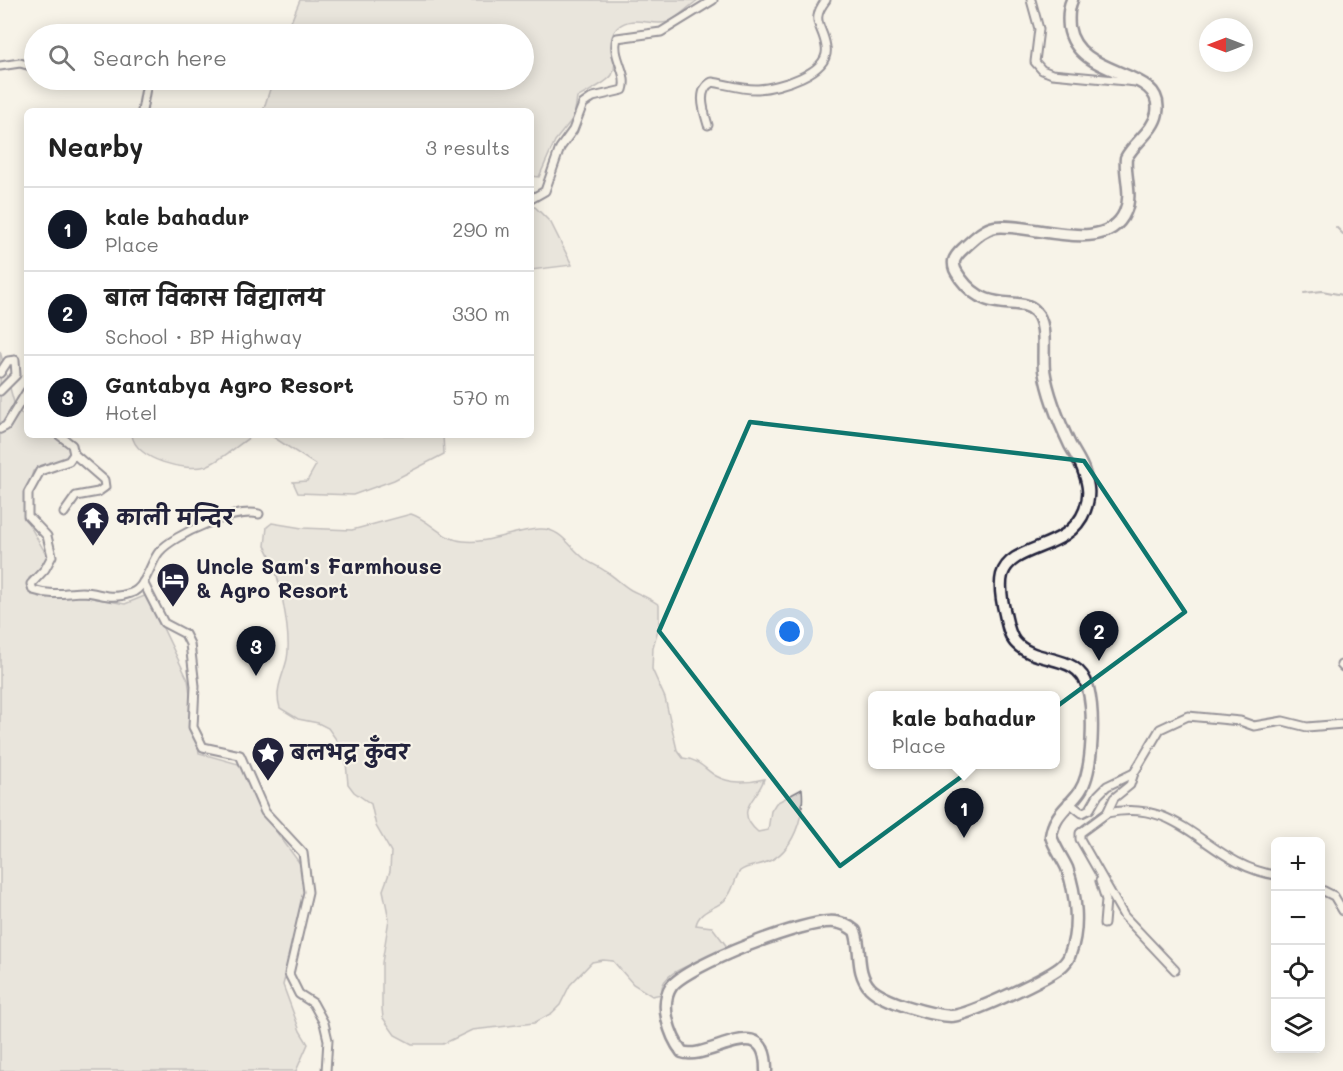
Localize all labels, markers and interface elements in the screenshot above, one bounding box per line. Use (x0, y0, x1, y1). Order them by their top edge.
north arrow (1199, 18, 1253, 72)
search box (24, 24, 534, 90)
icon: search (45, 41, 78, 74)
text: Search here (93, 43, 227, 72)
text: Nearby (48, 130, 143, 164)
text: 3 results (425, 134, 510, 160)
text: kale bahadur (105, 202, 249, 231)
text: 1 (63, 216, 72, 242)
text: 290 m (452, 216, 510, 242)
text: Place (105, 231, 159, 257)
text: बाल विकास विद्यालय (105, 283, 324, 312)
text: 2 (62, 300, 73, 326)
text: 330 m (452, 300, 510, 326)
text: School · BP Highway (105, 323, 302, 349)
text: Gantabya Agro Resort (105, 370, 354, 399)
text: 3 (62, 384, 74, 410)
text: 570 m (453, 384, 510, 410)
text: Hotel (105, 399, 157, 425)
temple icon: काली मन्दिर (75, 500, 111, 547)
place label: काली मन्दिर (116, 502, 235, 530)
place label: Uncle Sam's Farmhouse & Agro Resort (196, 552, 442, 603)
hotel icon: Uncle Sam's Farmhouse & Agro Resort (155, 561, 191, 608)
pin: 2 (1080, 612, 1118, 661)
your location (775, 617, 804, 646)
pin: 3 (236, 626, 276, 676)
popup (868, 691, 1060, 769)
text: kale bahadur (892, 703, 1036, 732)
text: Place (892, 732, 946, 758)
place label: बलभद्र कुँवर (289, 734, 411, 768)
place icon: बलभद्र कुँवर (250, 735, 286, 782)
pin: 1 (944, 788, 984, 838)
map controls (1271, 837, 1325, 1053)
button: + (1271, 837, 1325, 891)
button: − (1271, 891, 1325, 945)
button: locate (1271, 945, 1325, 999)
button: layers (1271, 999, 1325, 1053)

